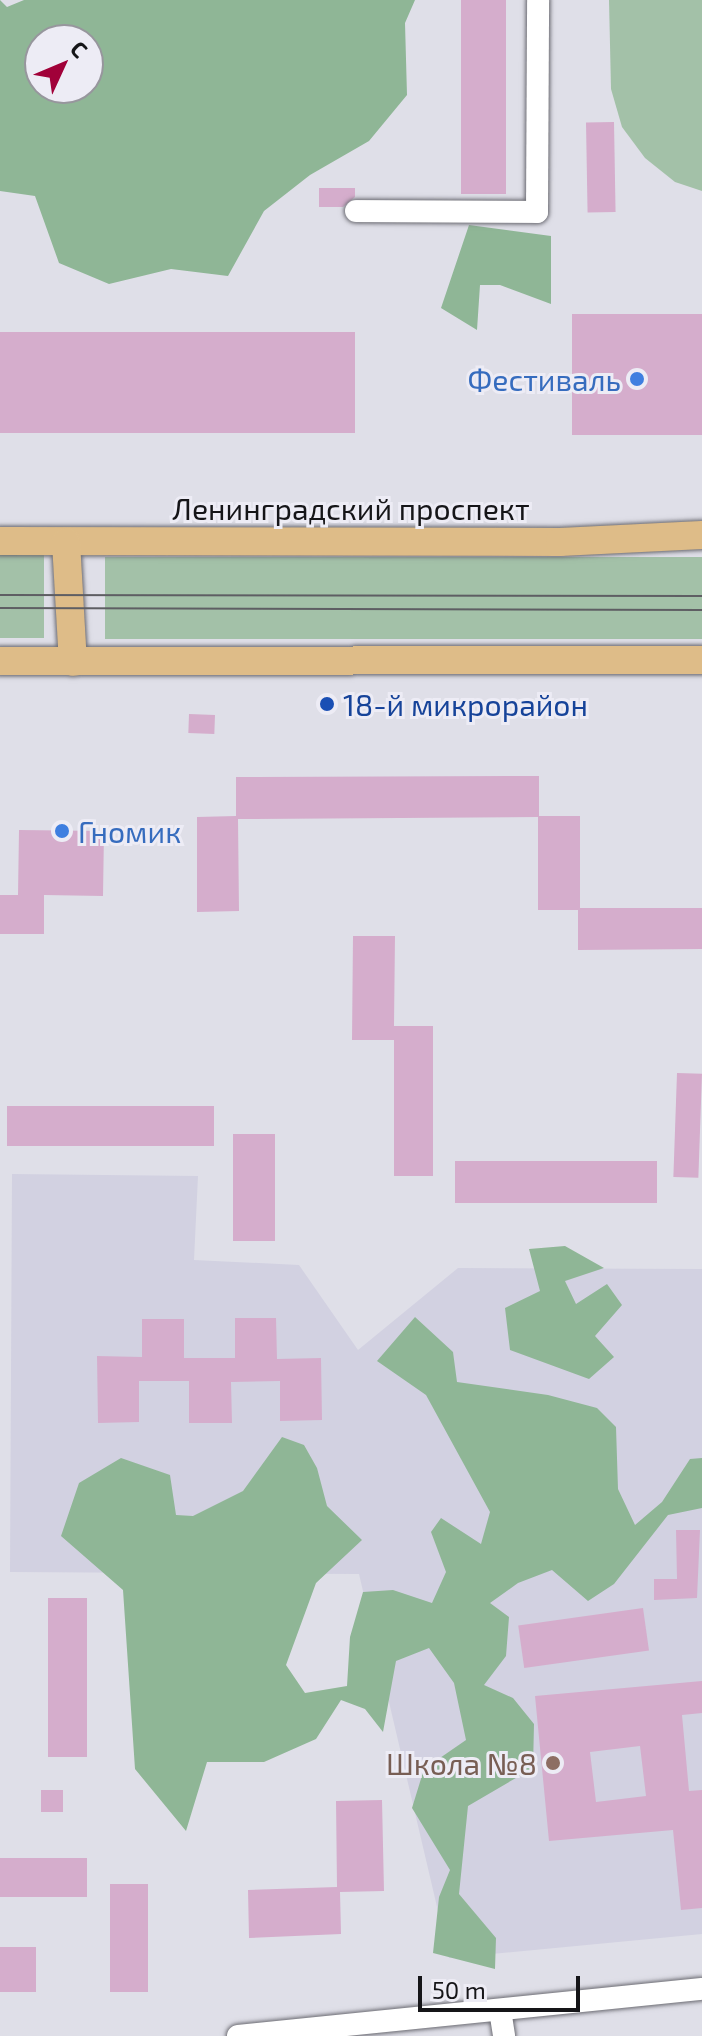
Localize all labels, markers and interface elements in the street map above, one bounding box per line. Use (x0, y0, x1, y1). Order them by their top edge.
north arrow (24, 24, 104, 104)
text: С (66, 35, 94, 62)
place label: Фестиваль (468, 361, 621, 397)
marker: Фестиваль (628, 370, 646, 388)
street label: Ленинградский проспект (172, 490, 530, 526)
place label: 18-й микрорайон (343, 686, 588, 722)
marker: 18-й микрорайон (318, 695, 336, 713)
place label: Гномик (78, 813, 181, 849)
marker: Гномик (53, 822, 71, 840)
place label: Школа №8 (386, 1745, 537, 1781)
marker: Школа №8 (544, 1754, 562, 1772)
scale bar (422, 1960, 584, 2010)
text: 50 m (432, 1975, 486, 2004)

